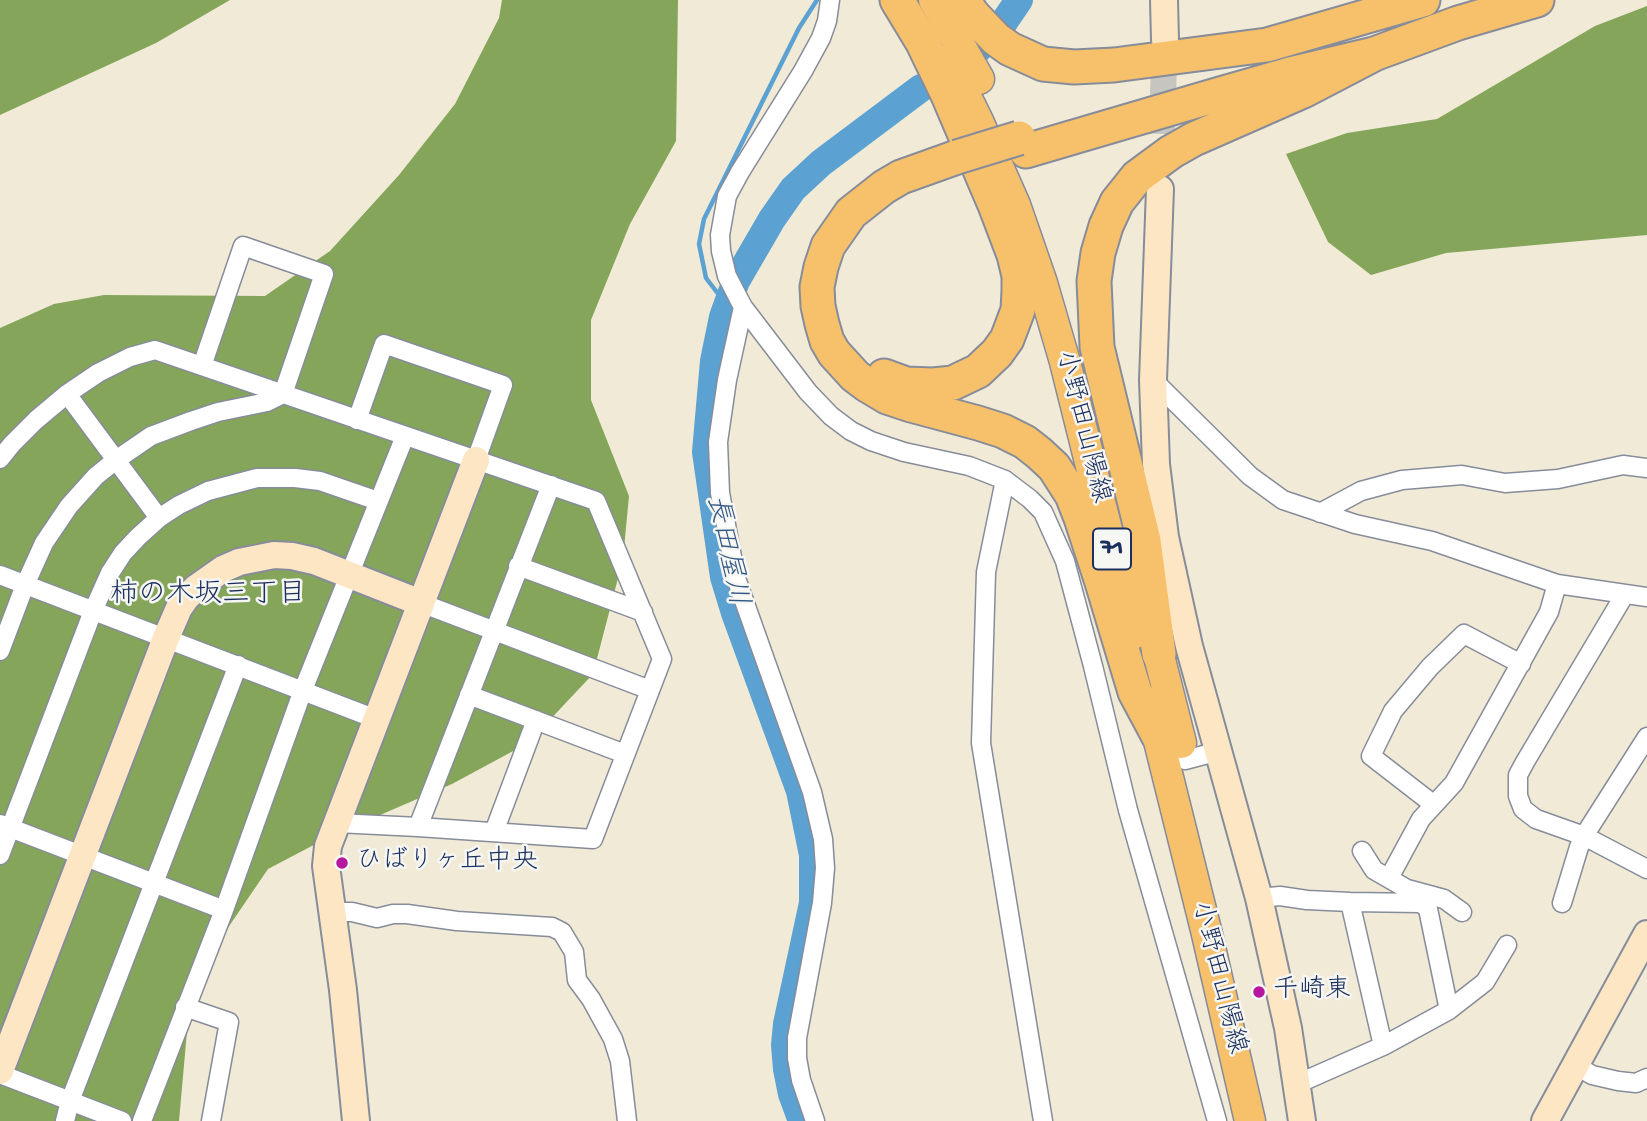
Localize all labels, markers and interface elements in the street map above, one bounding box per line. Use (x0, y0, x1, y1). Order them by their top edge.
street label: 小野田山陽線 (1047, 348, 1115, 506)
water label: 長田屋川 (697, 493, 753, 609)
road number: 71 (1093, 528, 1131, 570)
district label: 柿の木坂三丁目 (110, 580, 306, 614)
place label: ひばりヶ丘中央 (356, 847, 538, 879)
marker: ひばりヶ丘中央 (334, 855, 350, 871)
street label: 小野田山陽線 (1183, 899, 1251, 1057)
place label: 千崎東 (1273, 976, 1351, 1008)
marker: 千崎東 (1251, 984, 1267, 1000)

